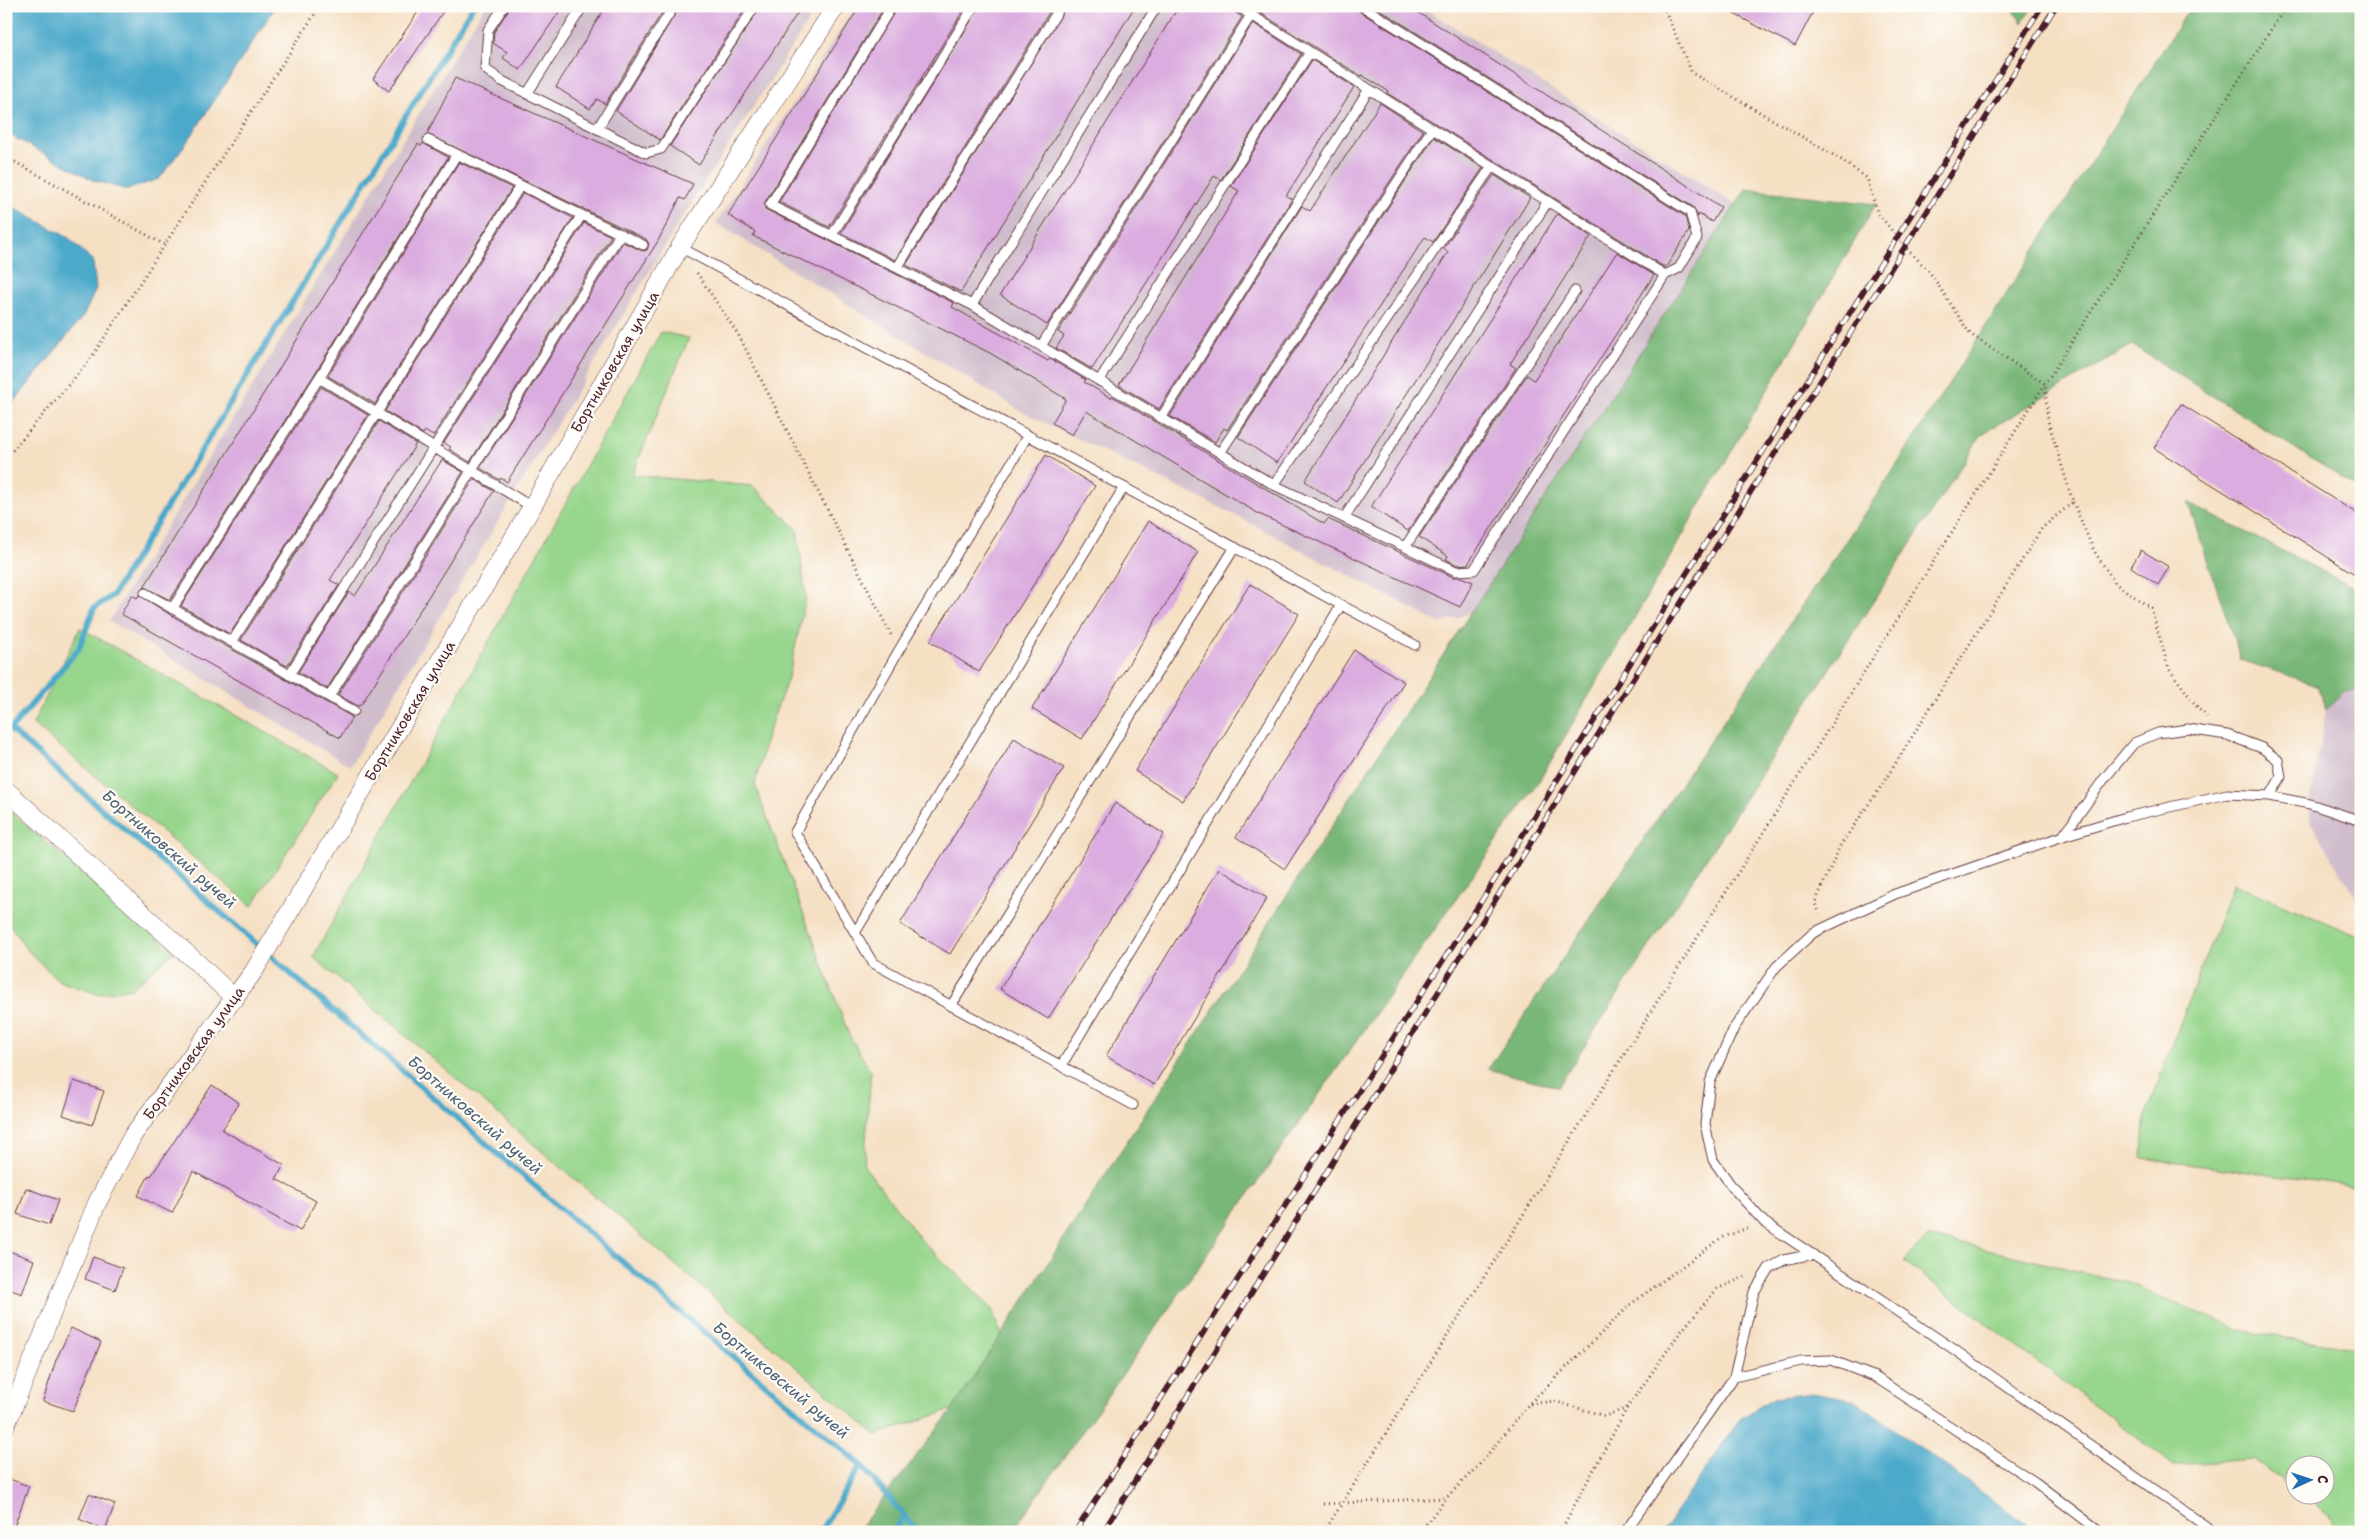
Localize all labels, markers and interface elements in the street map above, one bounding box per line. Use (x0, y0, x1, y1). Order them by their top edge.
street label: Бортниковская улица (566, 287, 664, 437)
street label: Бортниковская улица (360, 636, 460, 785)
water label: Бортниковский ручей (97, 785, 241, 913)
street label: Бортниковская улица (139, 982, 250, 1124)
water label: Бортниковский ручей (403, 1051, 547, 1179)
water label: Бортниковский ручей (709, 1317, 853, 1443)
north arrow (2284, 1456, 2334, 1506)
text: С (2314, 1475, 2332, 1484)

